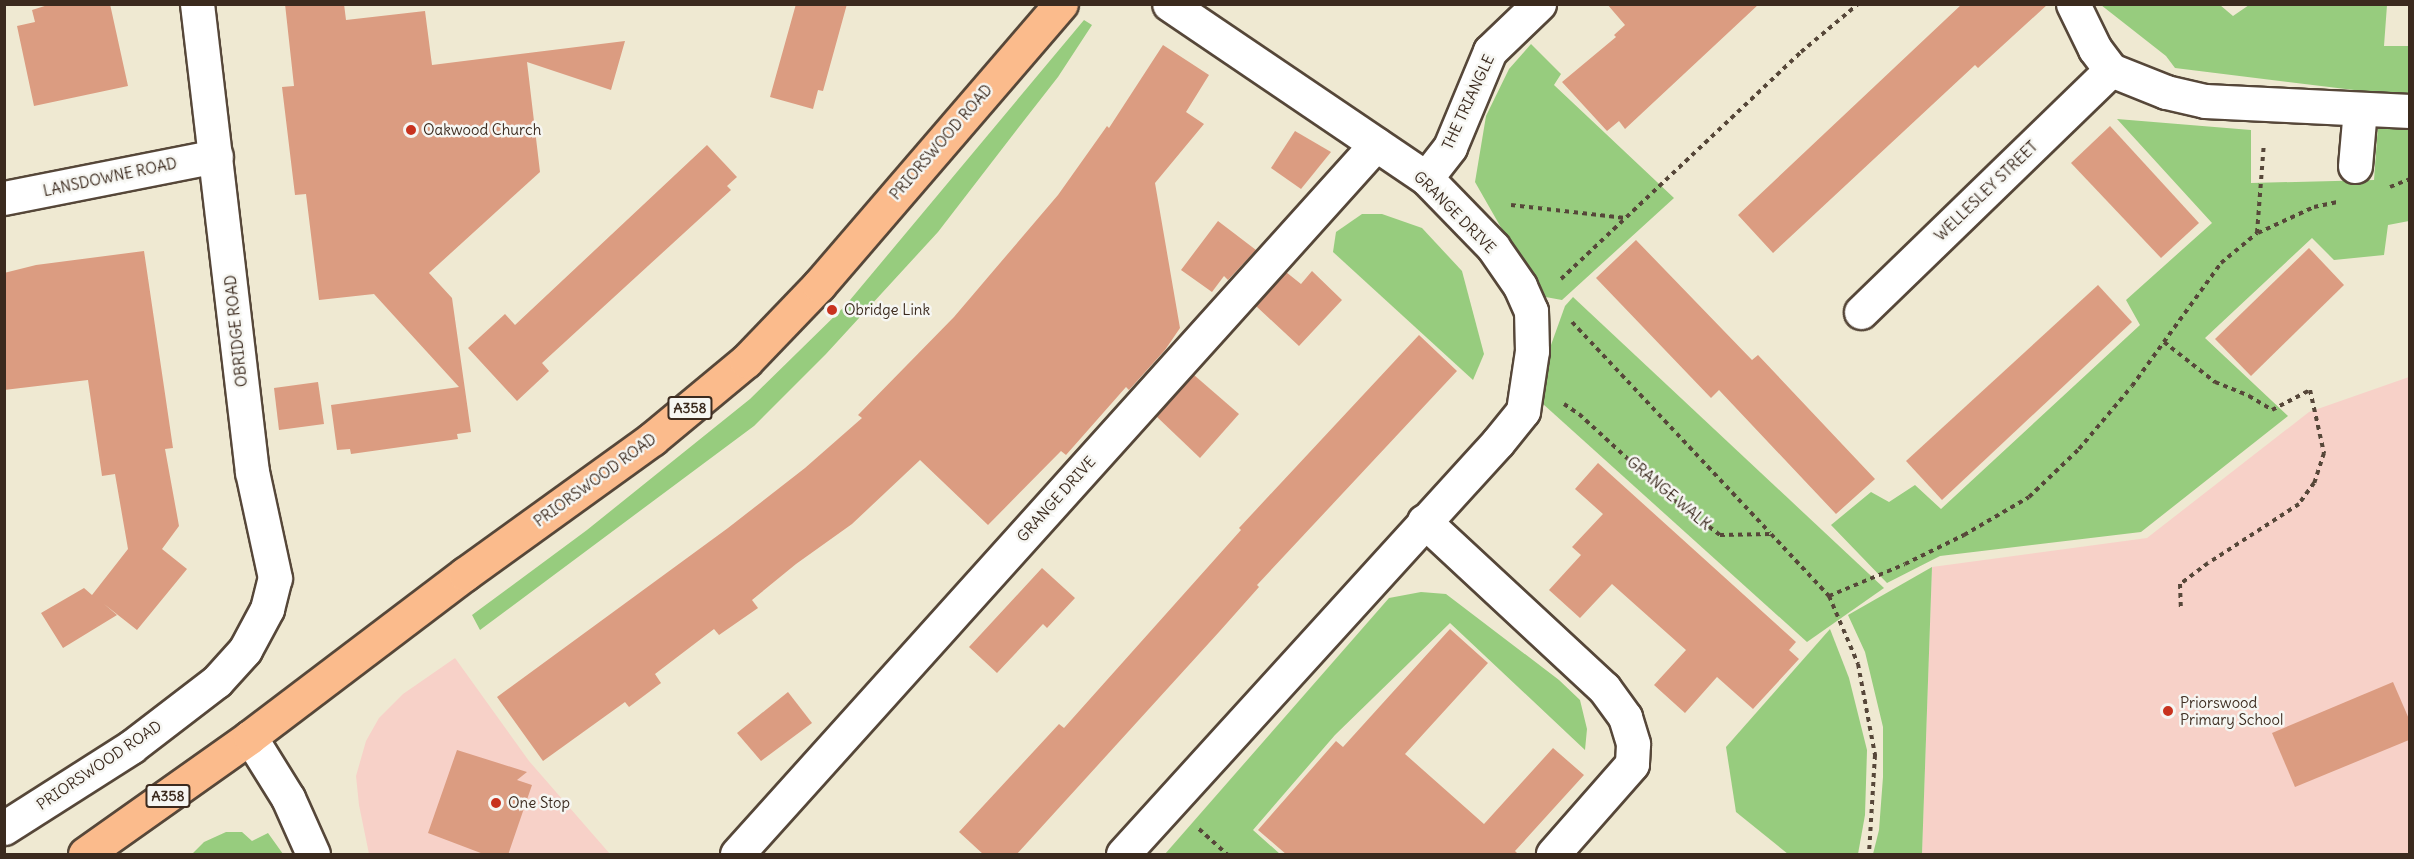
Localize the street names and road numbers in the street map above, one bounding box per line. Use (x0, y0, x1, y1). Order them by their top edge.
street label: THE TRIANGLE (1438, 52, 1498, 152)
street label: PRIORSWOOD ROAD (886, 81, 996, 203)
street label: WELLESLEY STREET (1931, 137, 2041, 245)
street label: LANSDOWNE ROAD (41, 154, 179, 200)
street label: GRANGE DRIVE (1410, 167, 1500, 257)
street label: OBRIDGE ROAD (221, 274, 251, 388)
road number: A358 (666, 397, 714, 419)
street label: PRIORSWOOD ROAD (530, 430, 660, 530)
street label: GRANGE DRIVE (1013, 453, 1099, 545)
street label: GRANGE WALK (1623, 453, 1715, 533)
street label: PRIORSWOOD ROAD (33, 717, 165, 813)
road number: A358 (144, 785, 192, 807)

